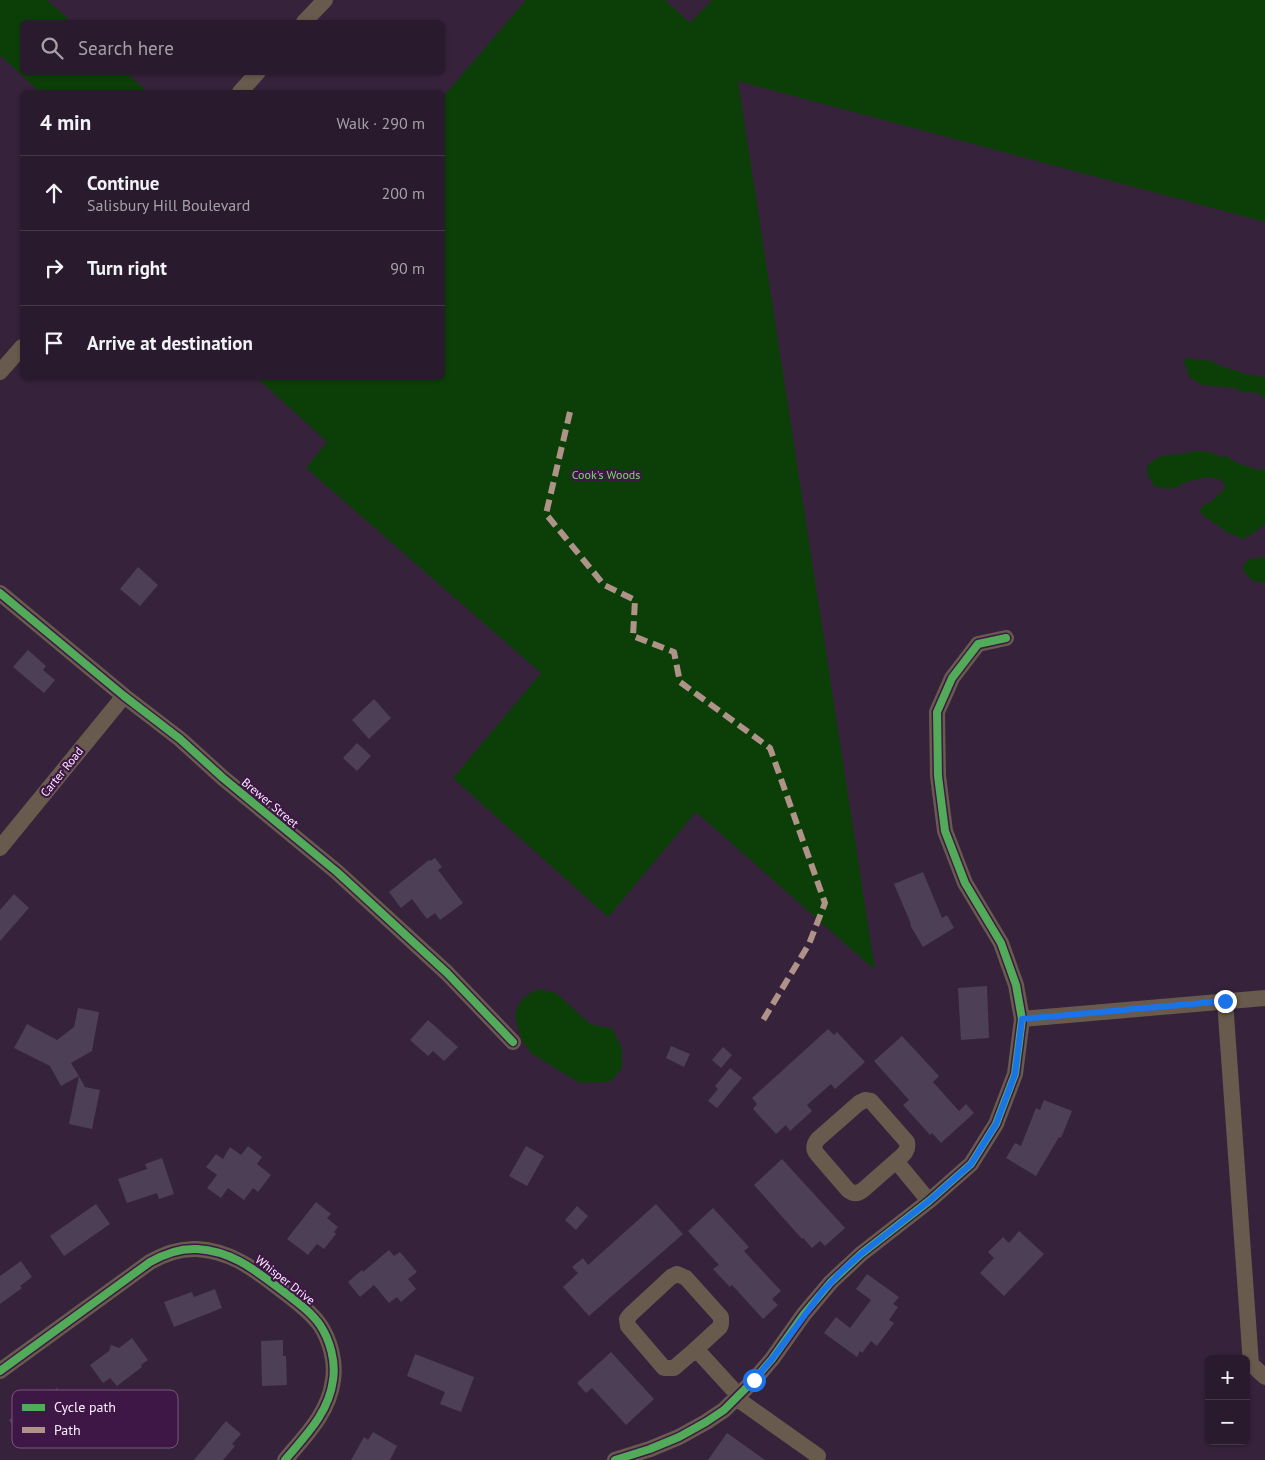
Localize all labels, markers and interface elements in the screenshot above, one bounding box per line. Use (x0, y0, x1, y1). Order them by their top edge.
search box (20, 20, 445, 75)
icon: search (38, 34, 66, 62)
text: Search here (78, 36, 174, 60)
text: 4 min (40, 109, 91, 136)
text: Walk · 290 m (336, 113, 425, 133)
text: Continue (87, 171, 159, 195)
icon: ahead (40, 179, 68, 207)
text: 200 m (382, 183, 425, 203)
text: Salisbury Hill Boulevard (87, 195, 250, 215)
icon: right (40, 254, 68, 282)
text: Turn right (87, 256, 167, 280)
text: 90 m (390, 258, 425, 278)
icon: arrive (40, 329, 68, 357)
text: Arrive at destination (87, 331, 253, 355)
park label: Cook's Woods (572, 467, 640, 482)
street label: Carter Road (37, 744, 86, 800)
street label: Brewer Street (239, 774, 302, 831)
route end (1214, 990, 1237, 1013)
street label: Whisper Drive (253, 1252, 318, 1308)
map controls (1205, 1355, 1250, 1445)
button: + (1205, 1355, 1250, 1400)
route start (743, 1369, 766, 1392)
legend (12, 1390, 178, 1448)
text: Cycle path (54, 1398, 116, 1416)
button: − (1205, 1400, 1250, 1445)
text: Path (54, 1421, 81, 1439)

